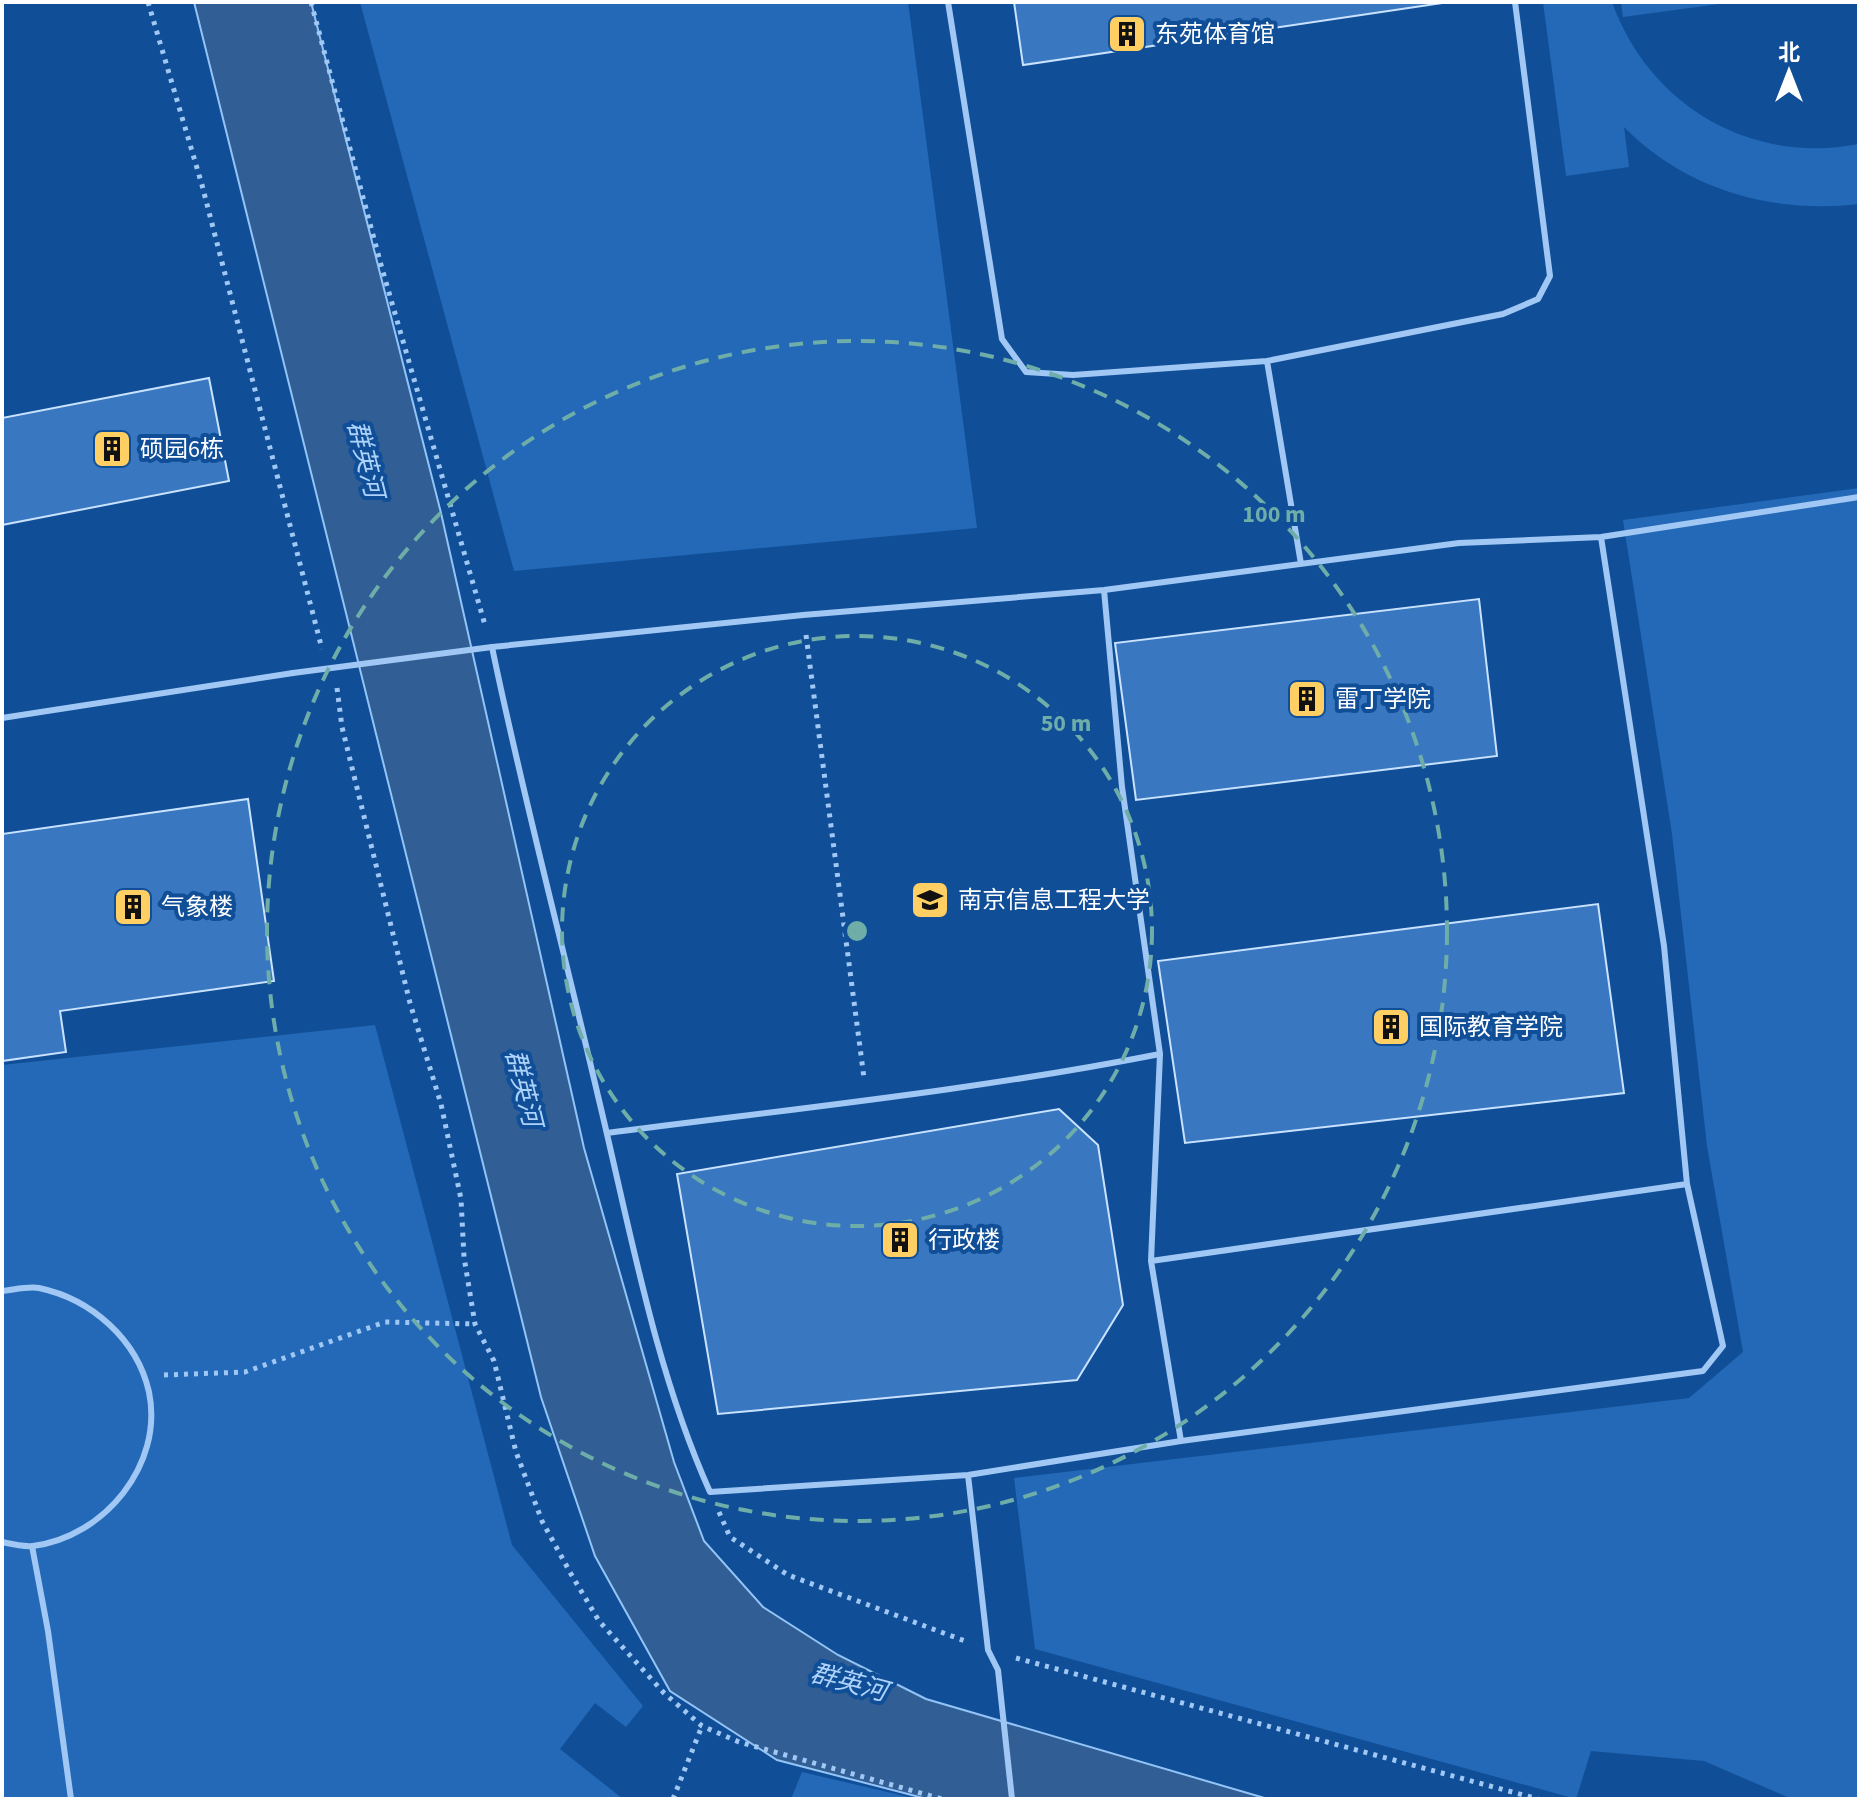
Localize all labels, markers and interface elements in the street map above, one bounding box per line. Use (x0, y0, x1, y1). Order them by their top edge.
building icon: 东苑体育馆 (1106, 13, 1148, 55)
place label: 东苑体育馆 (1155, 17, 1275, 52)
north arrow (1749, 32, 1829, 112)
text: 北 (1778, 37, 1800, 69)
water label: 群英河 (338, 417, 394, 506)
building icon: 硕园6栋 (91, 428, 133, 470)
place label: 硕园6栋 (140, 432, 224, 467)
text: 100 m (1242, 497, 1306, 532)
building icon: 雷丁学院 (1286, 678, 1328, 720)
place label: 雷丁学院 (1335, 682, 1431, 717)
text: 50 m (1041, 706, 1091, 741)
school or university icon: 南京信息工程大学 (909, 879, 951, 921)
place label: 南京信息工程大学 (958, 883, 1150, 918)
building icon: 气象楼 (112, 886, 154, 928)
place label: 气象楼 (161, 890, 233, 925)
centre of rings (843, 917, 871, 945)
building icon: 国际教育学院 (1370, 1006, 1412, 1048)
place label: 国际教育学院 (1419, 1010, 1563, 1045)
water label: 群英河 (496, 1046, 552, 1135)
building icon: 行政楼 (879, 1219, 921, 1261)
place label: 行政楼 (928, 1223, 1000, 1258)
water label: 群英河 (806, 1655, 896, 1712)

